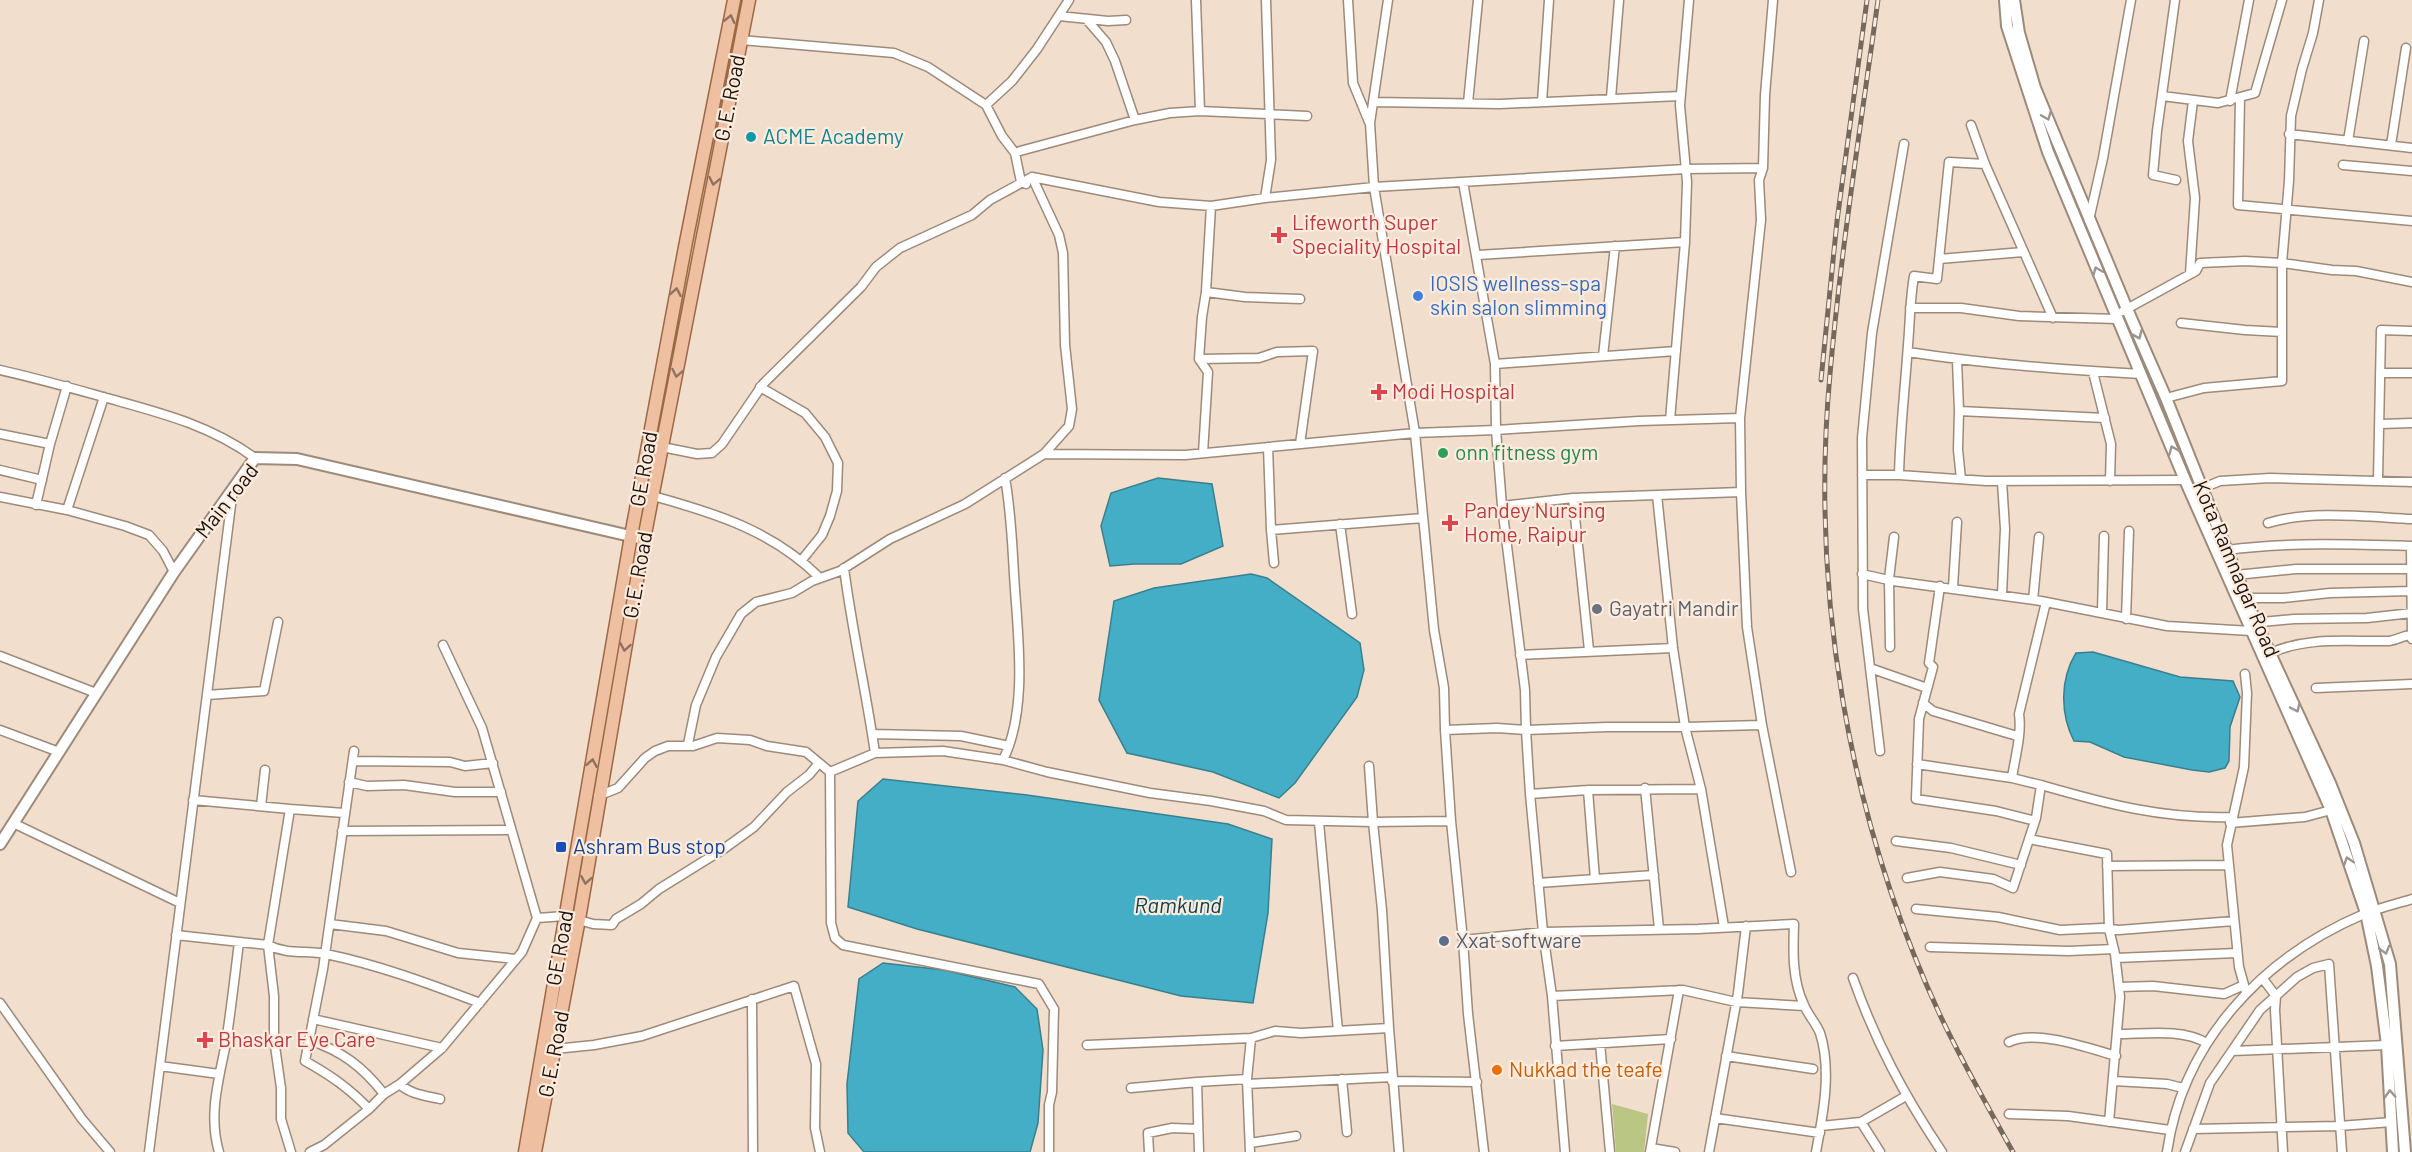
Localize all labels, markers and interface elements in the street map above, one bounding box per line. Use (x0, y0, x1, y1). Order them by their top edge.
one-way arrow (722, 14, 735, 24)
street label: G.E. Road (708, 52, 749, 143)
one-way arrow (2040, 110, 2052, 121)
place label: ACME Academy (763, 123, 904, 148)
marker: ACME Academy (744, 130, 758, 144)
one-way arrow (708, 176, 721, 186)
place label: Lifeworth Super Speciality Hospital (1292, 209, 1461, 258)
marker: Lifeworth Super Speciality Hospital (1270, 226, 1288, 244)
one-way arrow (2092, 266, 2104, 277)
place label: IOSIS wellness-spa skin salon slimming (1430, 270, 1607, 319)
one-way arrow (669, 288, 682, 298)
marker: IOSIS wellness-spa skin salon slimming (1411, 289, 1425, 303)
one-way arrow (2131, 329, 2143, 340)
one-way arrow (671, 367, 684, 377)
place label: Modi Hospital (1392, 378, 1515, 403)
marker: Modi Hospital (1370, 383, 1388, 401)
street label: GE Road (624, 429, 661, 508)
place label: onn fitness gym (1455, 439, 1598, 464)
marker: onn fitness gym (1436, 446, 1450, 460)
one-way arrow (2168, 446, 2180, 457)
street label: Main road (189, 458, 263, 542)
street label: Kota Ramnagar Road (2189, 476, 2286, 661)
place label: Pandey Nursing Home, Raipur (1464, 497, 1606, 546)
marker: Pandey Nursing Home, Raipur (1441, 514, 1459, 532)
street label: G.E. Road (617, 529, 656, 620)
place label: Gayatri Mandir (1609, 595, 1739, 620)
marker: Gayatri Mandir (1590, 602, 1604, 616)
one-way arrow (620, 642, 632, 651)
one-way arrow (2289, 702, 2301, 713)
one-way arrow (586, 759, 598, 768)
place label: Ashram Bus stop (573, 833, 726, 858)
marker: Ashram Bus stop (554, 840, 568, 854)
one-way arrow (2343, 856, 2355, 867)
one-way arrow (580, 876, 592, 885)
water label: Ramkund (1134, 891, 1222, 917)
street label: GE Road (540, 908, 577, 987)
place label: Xxat software (1456, 927, 1582, 952)
marker: Xxat software (1437, 934, 1451, 948)
one-way arrow (2378, 944, 2390, 954)
street label: G.E. Road (532, 1008, 573, 1099)
place label: Bhaskar Eye Care (218, 1026, 376, 1051)
marker: Bhaskar Eye Care (196, 1031, 214, 1049)
place label: Nukkad the teafe (1509, 1056, 1663, 1081)
marker: Nukkad the teafe (1490, 1063, 1504, 1077)
one-way arrow (2384, 1089, 2397, 1098)

